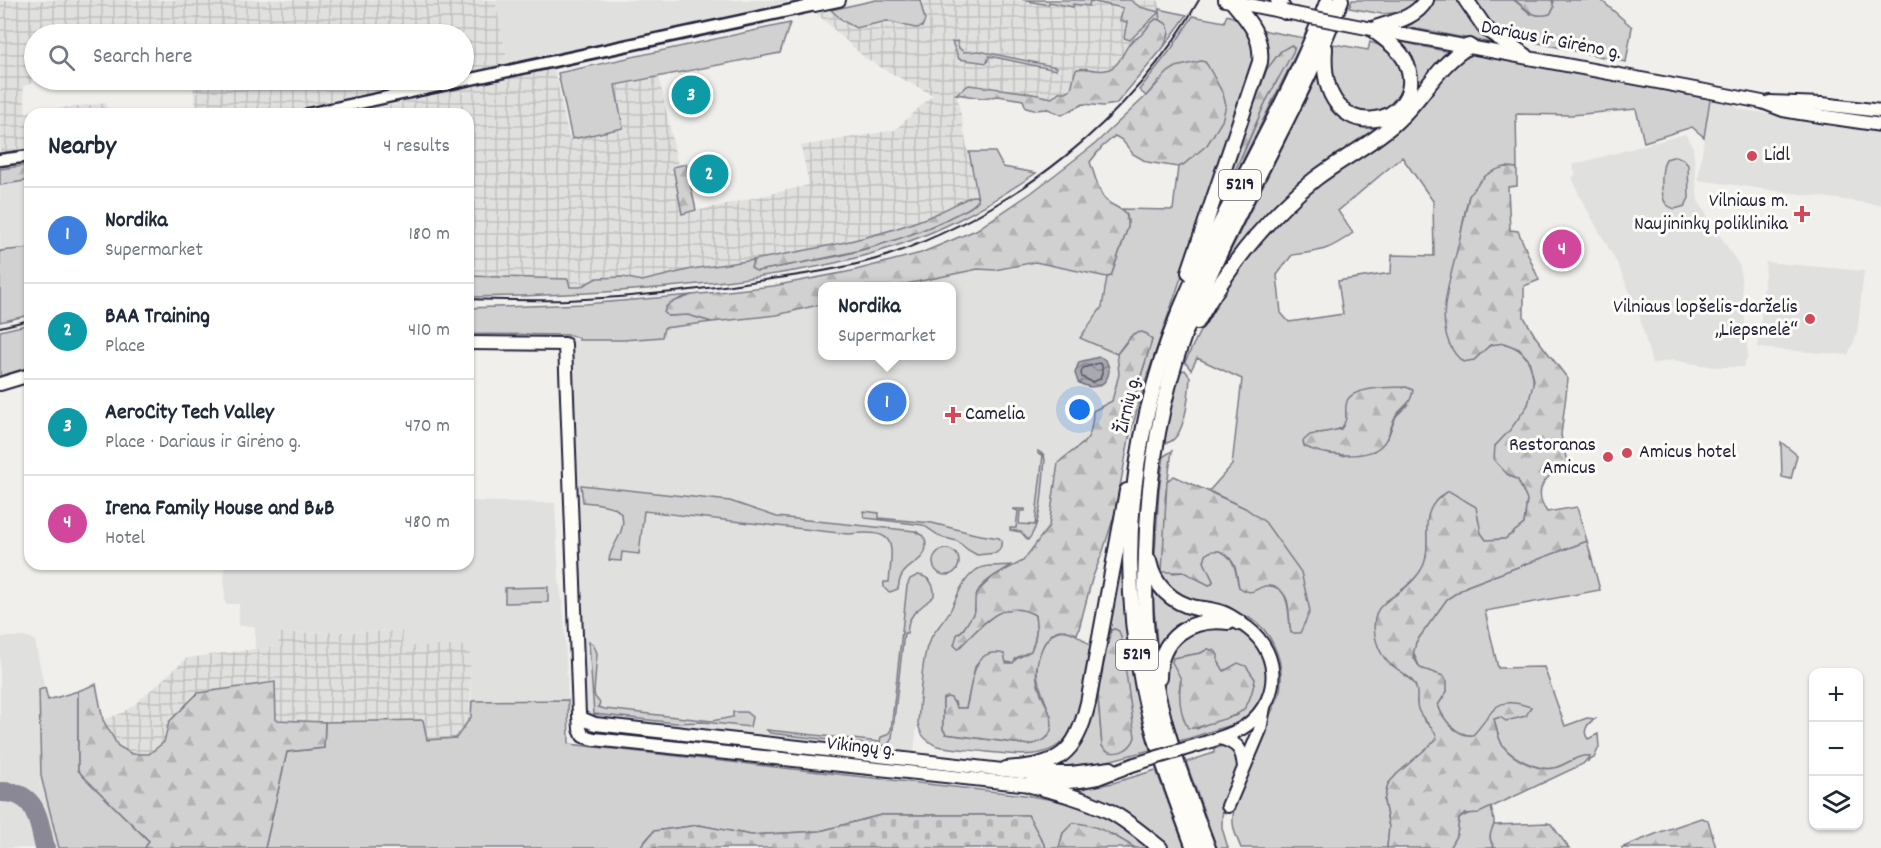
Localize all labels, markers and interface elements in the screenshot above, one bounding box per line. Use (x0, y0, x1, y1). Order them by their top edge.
street label: Dariaus ir Girėno g. (1479, 14, 1623, 68)
search box (24, 24, 474, 90)
icon: search (45, 41, 78, 74)
text: Search here (93, 42, 192, 73)
pin: 3 (672, 72, 710, 118)
text: Nearby (48, 129, 116, 166)
text: 4 results (383, 133, 450, 161)
place label: Lidl (1764, 142, 1790, 170)
marker: Lidl (1745, 149, 1759, 163)
pin: 2 (690, 152, 728, 196)
road number: 5219 (1219, 170, 1261, 200)
place label: Vilniaus m. Naujininkų poliklinika (1634, 188, 1789, 239)
marker: Vilniaus m. Naujininkų poliklinika (1793, 205, 1811, 223)
text: Nordika (105, 206, 168, 237)
text: 1 (65, 221, 70, 249)
text: 180 m (408, 221, 450, 249)
pin: 4 (1542, 226, 1582, 272)
text: Supermarket (105, 237, 203, 265)
popup (818, 282, 956, 360)
text: Nordika (838, 292, 901, 323)
place label: Vilniaus lopšelis-darželis „Liepsnelė“ (1613, 294, 1798, 345)
text: BAA Training (105, 302, 210, 333)
marker: Vilniaus lopšelis-darželis „Liepsnelė“ (1803, 312, 1817, 326)
text: 2 (63, 317, 72, 345)
text: 410 m (408, 317, 450, 345)
text: Supermarket (838, 323, 936, 351)
text: Place (105, 333, 145, 361)
street label: Žirnių g. (1109, 373, 1149, 437)
pin: 1 (868, 380, 906, 424)
your location (1065, 395, 1094, 424)
text: AeroCity Tech Valley (105, 398, 274, 429)
place label: Camelia (965, 401, 1025, 429)
marker: Camelia (946, 408, 960, 422)
text: 3 (63, 413, 72, 441)
text: 470 m (405, 413, 450, 441)
text: Place · Dariaus ir Girėno g. (105, 429, 301, 457)
place label: Restoranas Amicus (1509, 432, 1596, 483)
place label: Amicus hotel (1639, 439, 1736, 467)
marker: Amicus hotel (1620, 446, 1634, 460)
marker: Restoranas Amicus (1601, 450, 1615, 464)
text: Irena Family House and B&B (105, 494, 335, 525)
text: 4 (63, 509, 72, 537)
text: 480 m (404, 509, 450, 537)
text: Hotel (105, 525, 145, 553)
road number: 5219 (1116, 640, 1158, 670)
map controls (1809, 668, 1863, 830)
button: + (1809, 668, 1863, 722)
button: − (1809, 722, 1863, 776)
street label: Vikingų g. (826, 731, 896, 765)
button: layers (1809, 776, 1863, 830)

